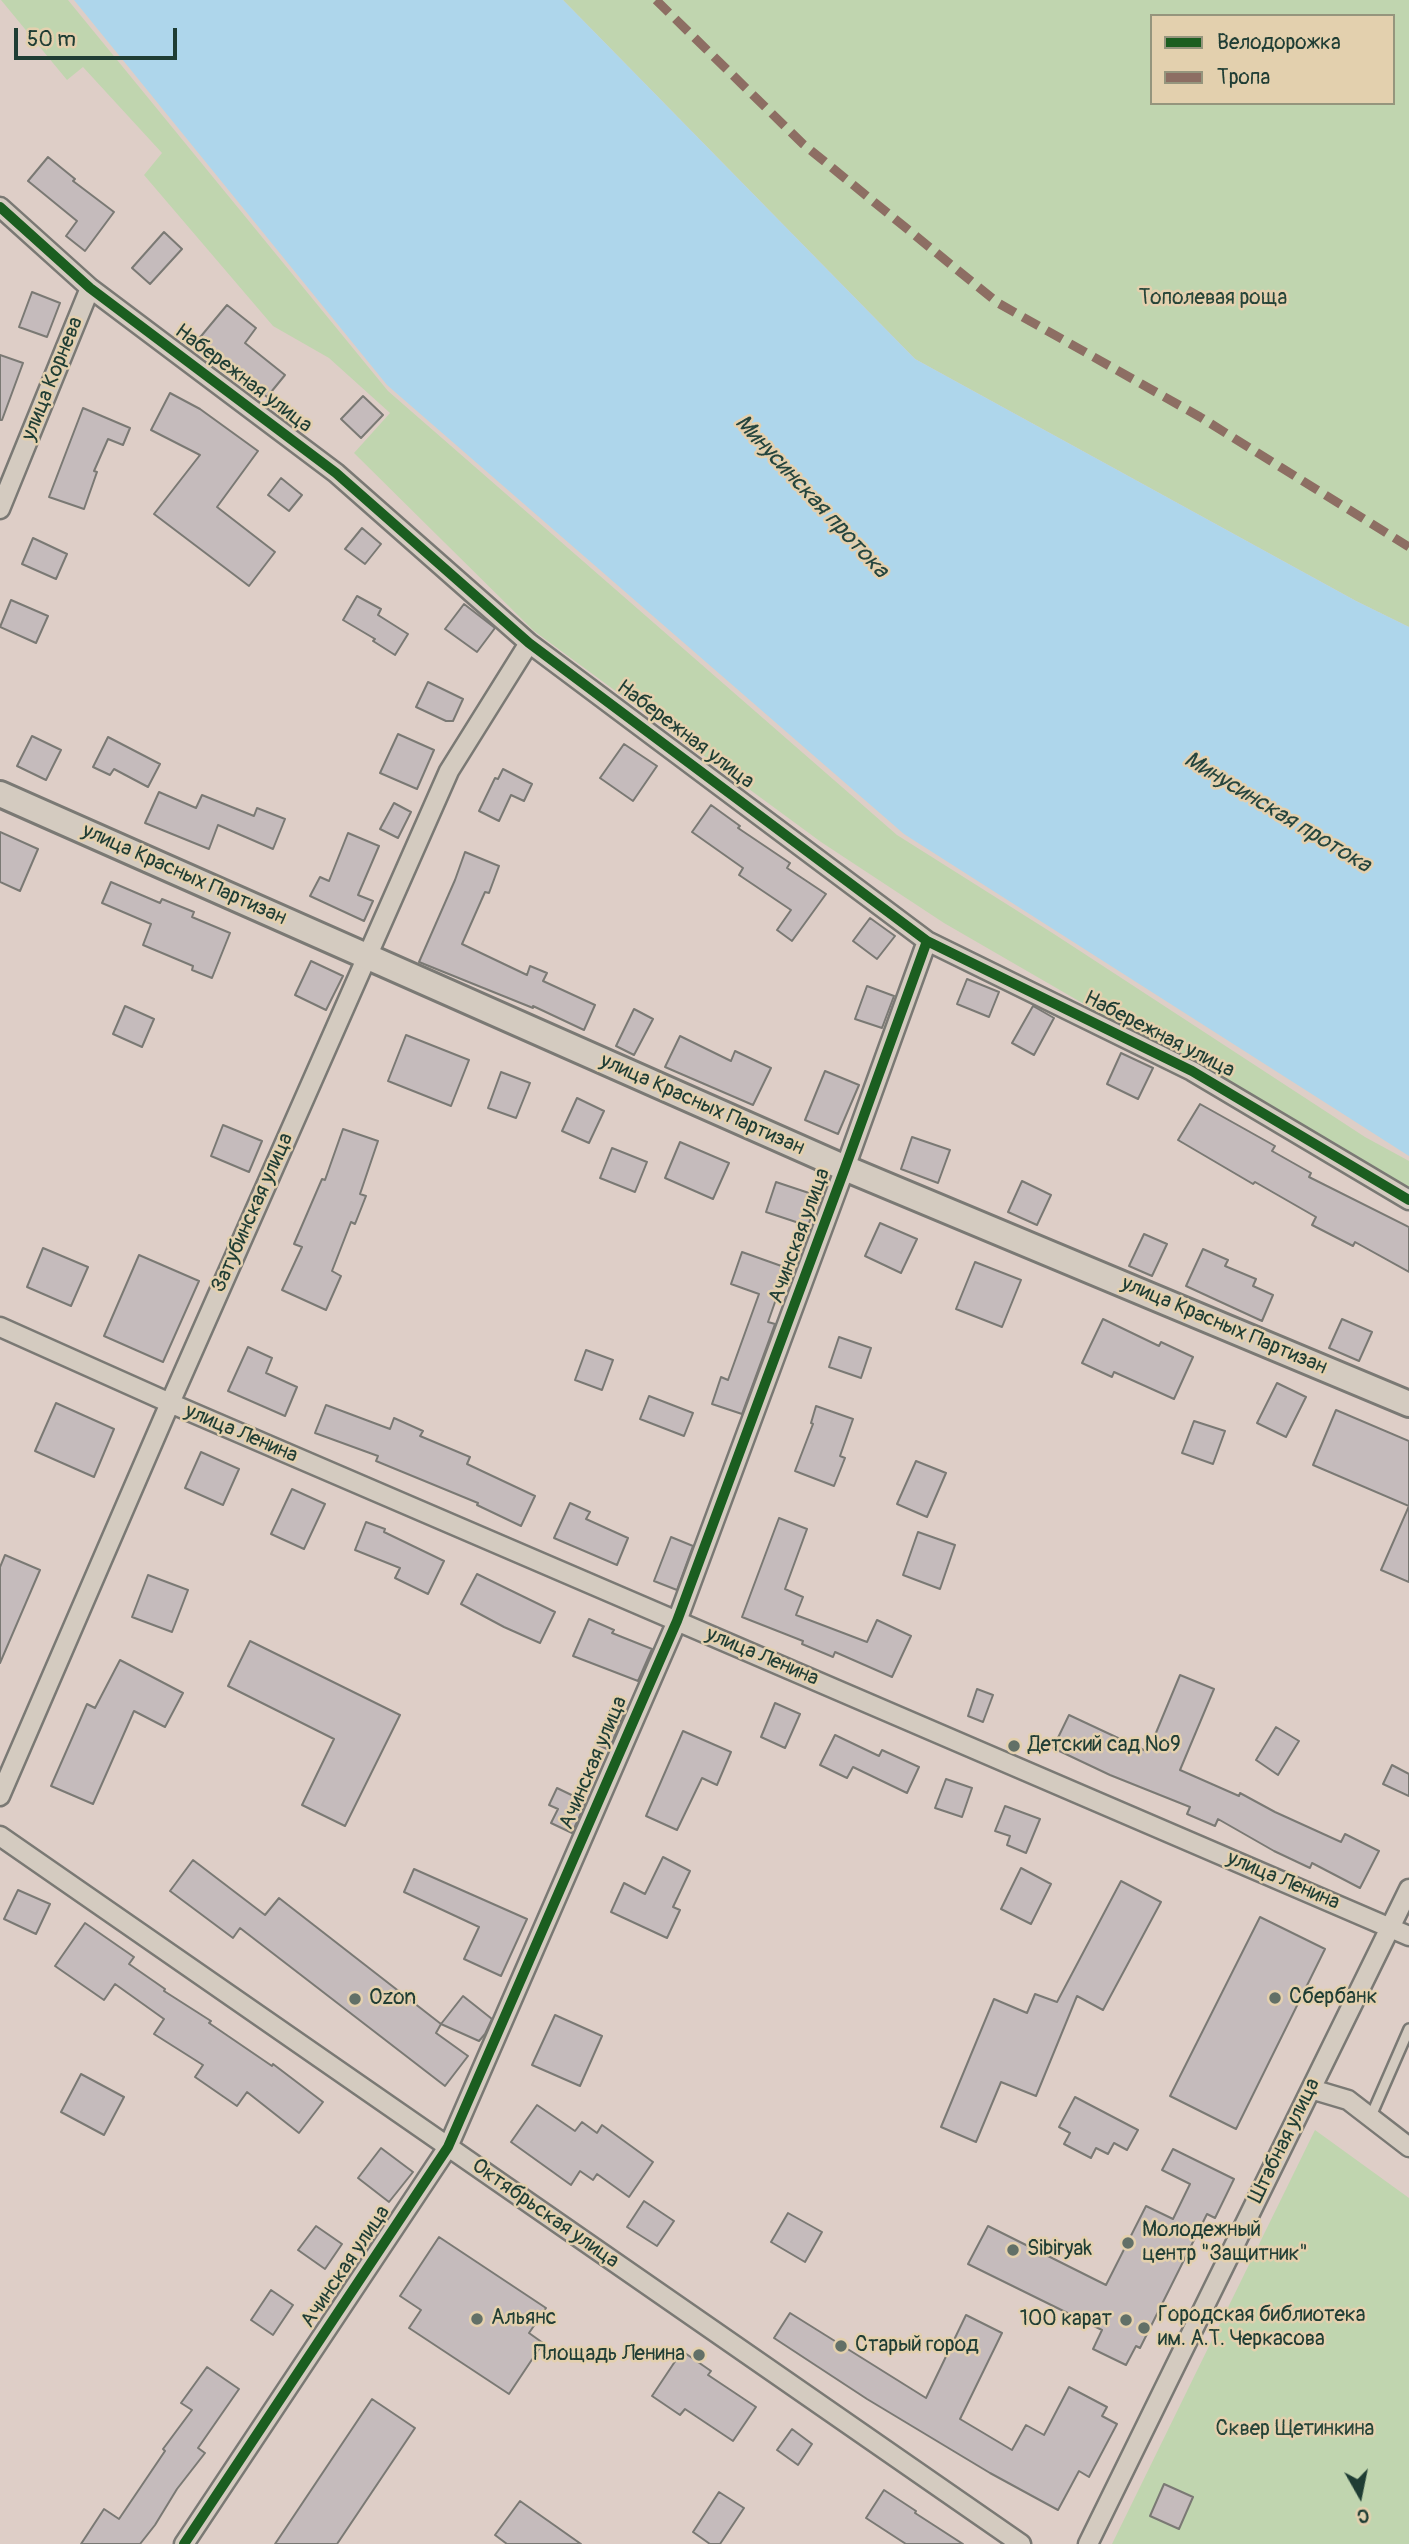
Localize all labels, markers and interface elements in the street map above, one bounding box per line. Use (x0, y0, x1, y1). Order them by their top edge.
scale bar (18, 14, 180, 58)
legend (1150, 14, 1395, 105)
text: 50 m (27, 26, 76, 53)
text: Велодорожка (1217, 29, 1341, 56)
text: Тропа (1217, 64, 1270, 91)
park label: Тополевая роща (1139, 286, 1287, 312)
street label: улица Корнева (17, 314, 89, 444)
street label: Набережная улица (169, 319, 317, 439)
water label: Минусинская протока (728, 410, 894, 584)
street label: Набережная улица (611, 675, 759, 795)
water label: Минусинская протока (1179, 746, 1375, 880)
street label: улица Красных Партизан (78, 819, 290, 931)
street label: Набережная улица (1080, 986, 1238, 1084)
street label: улица Красных Партизан (596, 1049, 808, 1161)
street label: Затубинская улица (207, 1129, 299, 1297)
street label: Ачинская улица (764, 1165, 836, 1307)
street label: улица Красных Партизан (1117, 1271, 1331, 1381)
street label: улица Ленина (181, 1399, 301, 1469)
street label: улица Ленина (702, 1622, 822, 1692)
street label: Ачинская улица (555, 1693, 633, 1833)
place label: Детский сад №9 (1028, 1733, 1181, 1759)
marker: Детский сад №9 (1006, 1738, 1022, 1754)
street label: улица Ленина (1223, 1846, 1343, 1916)
place label: Сбербанк (1289, 1985, 1377, 2011)
place label: Ozon (369, 1986, 416, 2012)
marker: Сбербанк (1267, 1990, 1283, 2006)
marker: Ozon (347, 1991, 363, 2007)
street label: Штабная улица (1244, 2074, 1326, 2208)
street label: Октябрьская улица (466, 2154, 624, 2274)
street label: Ачинская улица (296, 2201, 396, 2333)
place label: Молодежный центр "Защитник" (1142, 2218, 1308, 2268)
marker: Молодежный центр "Защитник" (1120, 2235, 1136, 2251)
place label: Sibiryak (1027, 2237, 1092, 2263)
marker: Sibiryak (1005, 2242, 1021, 2258)
place label: Городская библиотека им. А.Т. Черкасова (1158, 2303, 1365, 2353)
place label: Альянс (491, 2306, 556, 2332)
place label: 100 карат (1020, 2307, 1112, 2333)
marker: Альянс (469, 2311, 485, 2327)
marker: 100 карат (1118, 2312, 1134, 2328)
marker: Городская библиотека им. А.Т. Черкасова (1136, 2320, 1152, 2336)
place label: Старый город (855, 2333, 979, 2359)
marker: Старый город (833, 2338, 849, 2354)
place label: Площадь Ленина (534, 2342, 685, 2368)
marker: Площадь Ленина (691, 2347, 707, 2363)
park label: Сквер Щетинкина (1216, 2417, 1374, 2443)
north arrow (1325, 2460, 1395, 2530)
text: С (1356, 2503, 1371, 2529)

